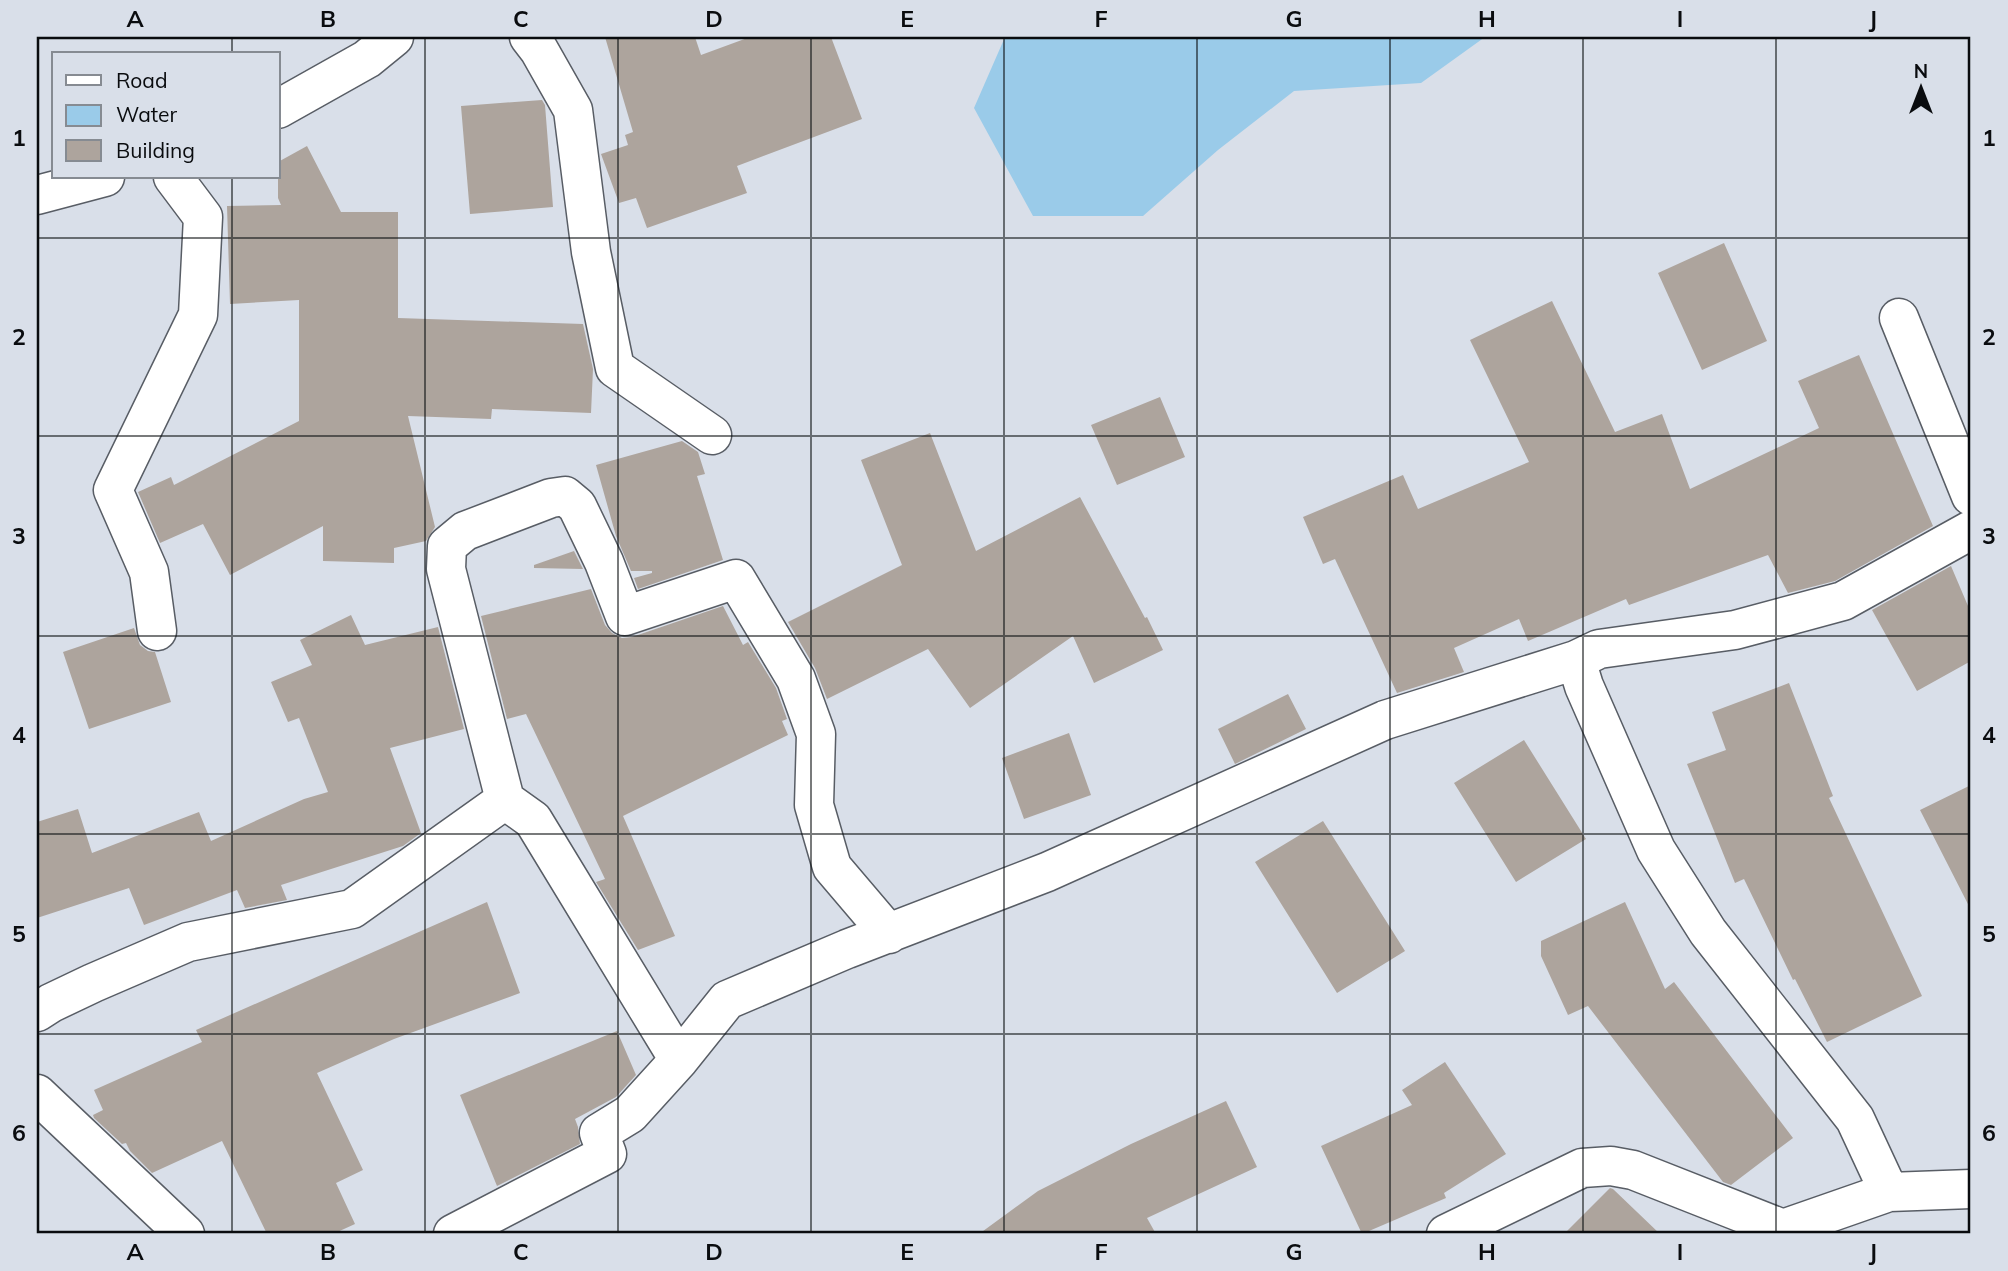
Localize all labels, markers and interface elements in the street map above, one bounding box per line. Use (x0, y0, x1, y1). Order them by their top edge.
text: A (126, 4, 144, 33)
text: B (320, 4, 336, 33)
text: C (513, 4, 529, 33)
text: D (705, 4, 723, 33)
text: E (900, 4, 914, 33)
text: F (1094, 4, 1108, 33)
text: G (1285, 4, 1303, 33)
text: H (1478, 4, 1496, 33)
text: I (1677, 4, 1683, 33)
text: J (1869, 4, 1877, 33)
legend (52, 52, 280, 178)
north arrow (1885, 52, 1955, 122)
text: N (1914, 59, 1928, 83)
text: Road (116, 67, 167, 93)
text: Water (116, 101, 177, 127)
text: 1 (12, 123, 26, 152)
text: 1 (1982, 123, 1996, 152)
text: Building (116, 137, 195, 163)
text: 2 (12, 322, 26, 351)
text: 2 (1982, 322, 1996, 351)
text: 3 (12, 521, 26, 550)
text: 3 (1982, 521, 1996, 550)
text: 4 (12, 720, 26, 749)
text: 4 (1982, 720, 1996, 749)
text: 5 (12, 919, 26, 948)
text: 5 (1982, 919, 1996, 948)
text: 6 (12, 1118, 26, 1147)
text: 6 (1982, 1118, 1996, 1147)
text: A (126, 1237, 144, 1266)
text: B (320, 1237, 336, 1266)
text: C (513, 1237, 529, 1266)
text: D (705, 1237, 723, 1266)
text: E (900, 1237, 914, 1266)
text: F (1094, 1237, 1108, 1266)
text: G (1285, 1237, 1303, 1266)
text: H (1478, 1237, 1496, 1266)
text: I (1677, 1237, 1683, 1266)
text: J (1869, 1237, 1877, 1266)

